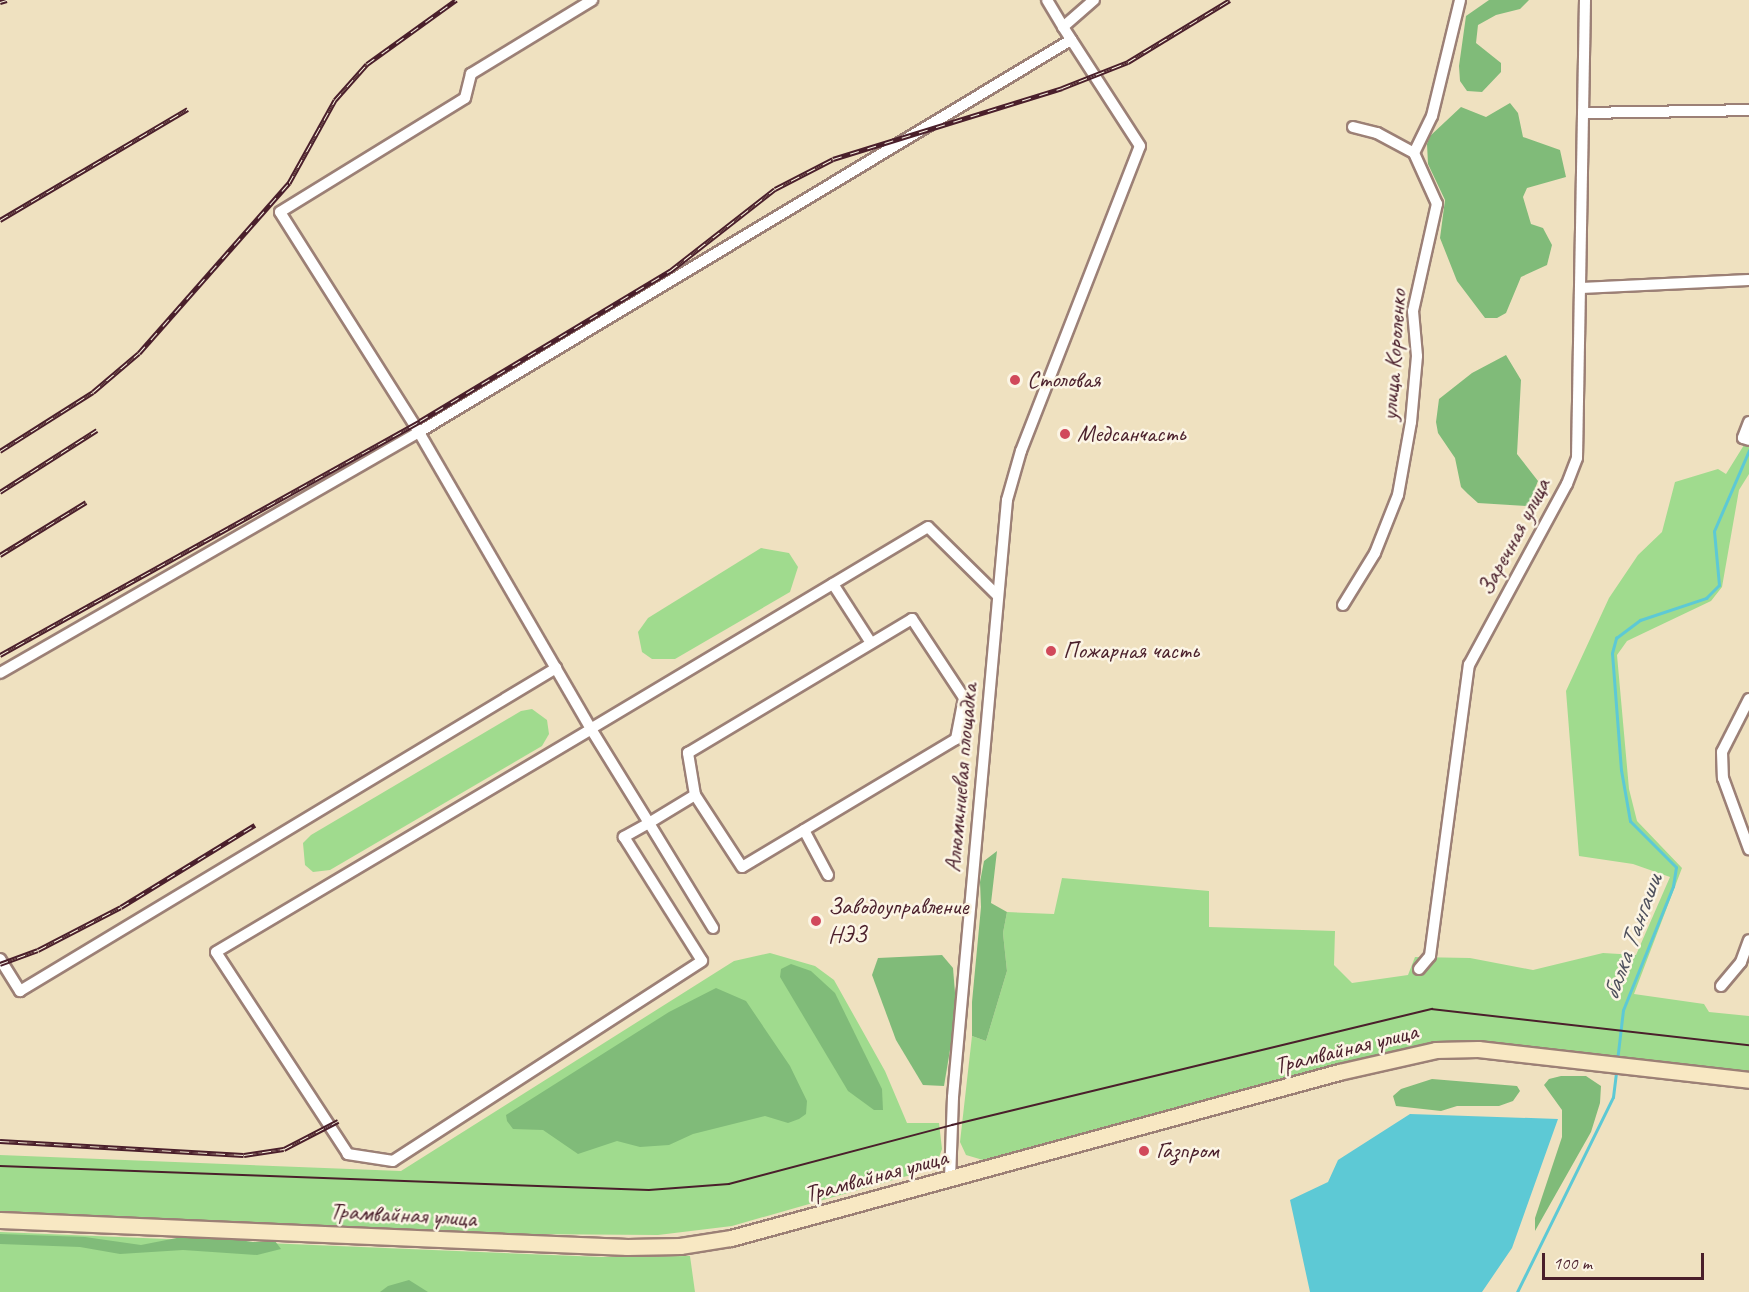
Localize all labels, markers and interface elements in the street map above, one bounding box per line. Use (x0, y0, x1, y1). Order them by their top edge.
street label: улица Короленко (1375, 289, 1413, 421)
place label: Столовая (1027, 366, 1100, 394)
marker: Столовая (1008, 373, 1022, 387)
place label: Медсанчасть (1077, 420, 1186, 448)
marker: Медсанчасть (1058, 427, 1072, 441)
street label: Заречная улица (1471, 473, 1557, 601)
place label: Пожарная часть (1063, 637, 1200, 665)
marker: Пожарная часть (1044, 644, 1058, 658)
street label: Алюминиевая площадка (938, 682, 984, 874)
water label: балка Тангаши (1596, 872, 1668, 1002)
place label: Заводоуправление НЭЗ (828, 893, 968, 949)
marker: Заводоуправление НЭЗ (809, 914, 823, 928)
street label: Трамвайная улица (1270, 1017, 1422, 1081)
place label: Газпром (1156, 1137, 1219, 1165)
street label: Трамвайная улица (800, 1143, 952, 1209)
marker: Газпром (1137, 1144, 1151, 1158)
street label: Трамвайная улица (328, 1197, 478, 1233)
scale bar (1545, 1241, 1707, 1279)
text: 100 m (1553, 1252, 1592, 1274)

